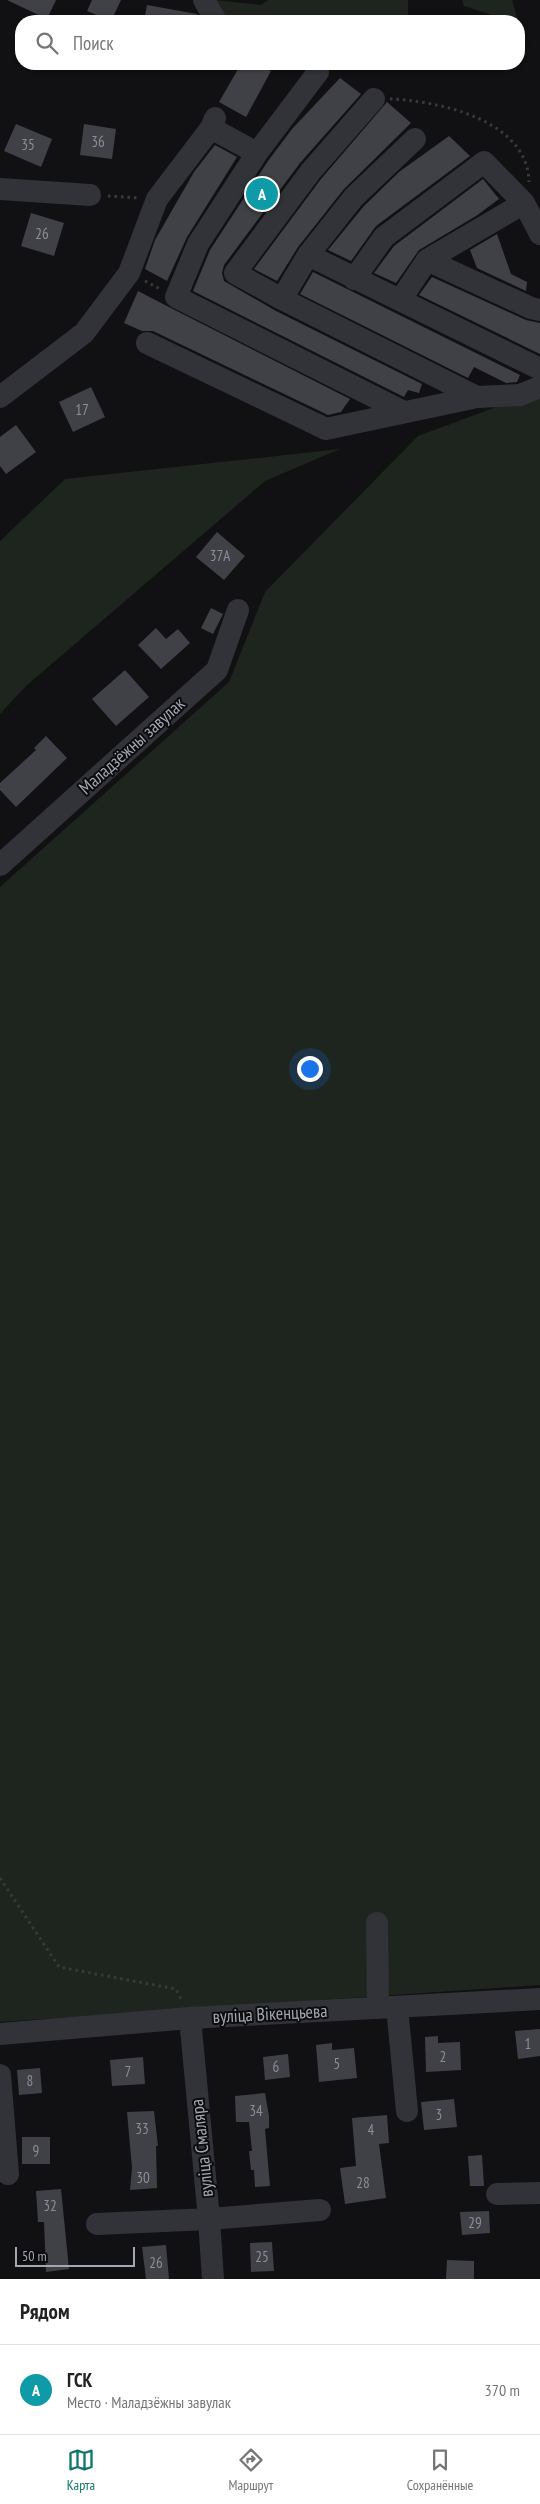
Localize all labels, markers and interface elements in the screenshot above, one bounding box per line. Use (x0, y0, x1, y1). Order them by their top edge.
search box (15, 15, 525, 70)
icon: search (33, 29, 61, 57)
text: Поиск (73, 31, 114, 55)
house number: 36 (91, 132, 105, 151)
house number: 35 (21, 135, 35, 154)
pin: A (246, 175, 278, 213)
house number: 26 (35, 224, 49, 243)
house number: 17 (75, 400, 89, 419)
house number: 37А (210, 546, 231, 565)
street label: Маладзёжны завулак (74, 692, 189, 799)
your location (297, 1056, 323, 1082)
street label: вуліца Вікенцьева (212, 1999, 328, 2028)
house number: 1 (525, 2034, 531, 2053)
house number: 2 (440, 2047, 446, 2066)
house number: 5 (334, 2054, 340, 2073)
house number: 6 (273, 2057, 280, 2076)
house number: 7 (125, 2062, 131, 2081)
house number: 8 (27, 2071, 33, 2090)
street label: вуліца Смаляра (185, 2098, 218, 2198)
house number: 34 (249, 2101, 263, 2120)
house number: 3 (436, 2105, 442, 2124)
house number: 33 (135, 2119, 149, 2138)
house number: 4 (368, 2120, 375, 2139)
house number: 9 (33, 2141, 39, 2160)
house number: 30 (136, 2168, 150, 2187)
house number: 28 (356, 2173, 370, 2192)
house number: 32 (43, 2196, 57, 2215)
house number: 29 (468, 2213, 482, 2232)
scale bar (15, 2244, 135, 2267)
text: 50 m (22, 2247, 47, 2265)
house number: 25 (255, 2247, 269, 2266)
house number: 26 (149, 2253, 163, 2272)
text: Рядом (20, 2298, 70, 2325)
text: ГСК (67, 2368, 92, 2392)
text: A (32, 2380, 40, 2400)
text: 370 m (485, 2380, 520, 2400)
text: Место · Маладзёжны завулак (67, 2392, 231, 2412)
tab: Карта (67, 2446, 95, 2494)
tab: Маршрут (229, 2446, 273, 2494)
tab: Сохранённые (407, 2446, 473, 2494)

